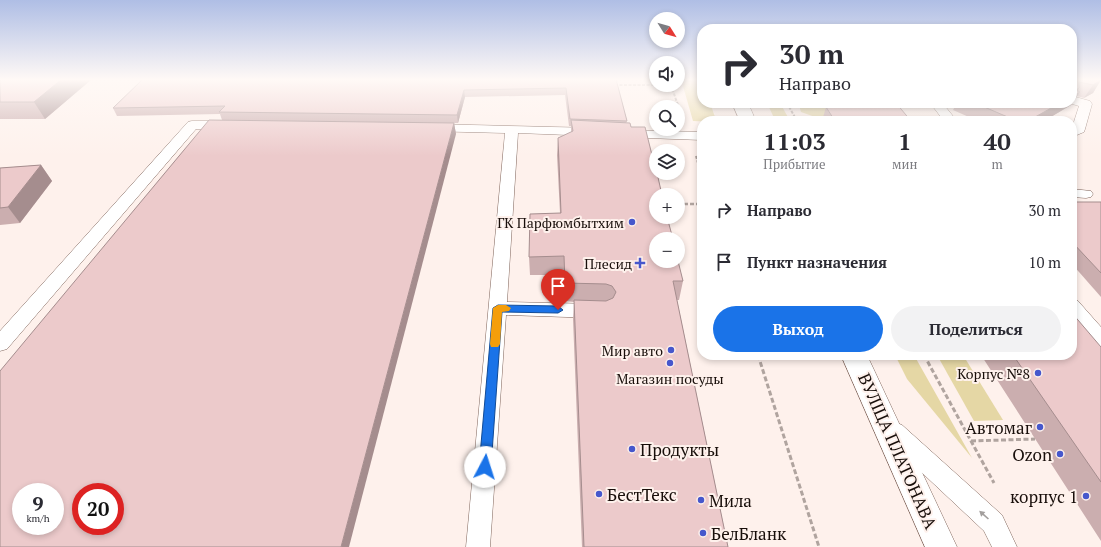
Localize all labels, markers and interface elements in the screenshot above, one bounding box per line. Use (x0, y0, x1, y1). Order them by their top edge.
north arrow (649, 12, 685, 48)
map controls (649, 12, 685, 268)
text: 30 m (779, 35, 844, 72)
icon: right (713, 40, 765, 92)
button: sound (649, 56, 685, 92)
text: Направо (779, 71, 851, 95)
button: search (649, 100, 685, 136)
text: 11:03 (763, 125, 826, 157)
text: 1 (898, 125, 911, 157)
text: 40 (984, 125, 1011, 157)
button: layers (649, 144, 685, 180)
text: Прибытие (763, 155, 826, 173)
text: мин (892, 155, 917, 173)
text: m (992, 155, 1003, 173)
button: + (649, 188, 685, 224)
icon: right (713, 199, 735, 221)
text: Направо (747, 200, 812, 220)
text: 30 m (1028, 200, 1061, 220)
place label: ГК Парфюмбытхим (497, 213, 624, 232)
marker: ГК Парфюмбытхим (627, 217, 637, 227)
button: − (649, 232, 685, 268)
icon: arrive (713, 251, 735, 273)
text: Пункт назначения (747, 252, 887, 272)
text: 10 m (1028, 252, 1061, 272)
place label: Плесид (584, 254, 632, 273)
marker: Плесид (635, 258, 645, 268)
pin (541, 269, 575, 310)
icon: arrive (547, 275, 569, 297)
button: Выход (713, 306, 883, 352)
button: Поделиться (891, 306, 1061, 352)
place label: Мир авто (602, 341, 663, 360)
marker: Мир авто (666, 345, 676, 355)
marker: Магазин посуды (665, 358, 675, 368)
place label: Корпус №8 (957, 364, 1030, 383)
marker: Корпус №8 (1033, 368, 1043, 378)
place label: Магазин посуды (616, 369, 724, 388)
street label: ВУЛІЦА ПЛАТОНАВА (853, 369, 943, 533)
place label: Автомаг (965, 416, 1032, 439)
marker: Автомаг (1035, 422, 1045, 432)
place label: Продукты (640, 438, 720, 461)
place label: Ozon (1012, 443, 1052, 466)
marker: Продукты (627, 444, 637, 454)
position arrow (464, 446, 506, 488)
marker: Ozon (1055, 449, 1065, 459)
speed limit sign: 20 (72, 483, 124, 535)
place label: БестТекс (607, 483, 677, 506)
place label: корпус 1 (1010, 485, 1078, 508)
marker: БестТекс (594, 489, 604, 499)
place label: Мила (709, 489, 752, 512)
text: 9 (32, 490, 44, 517)
marker: корпус 1 (1081, 491, 1091, 501)
marker: Мила (696, 495, 706, 505)
one-way arrow (979, 510, 989, 519)
text: km/h (26, 512, 50, 525)
place label: БелБланк (711, 522, 787, 545)
marker: БелБланк (698, 528, 708, 538)

